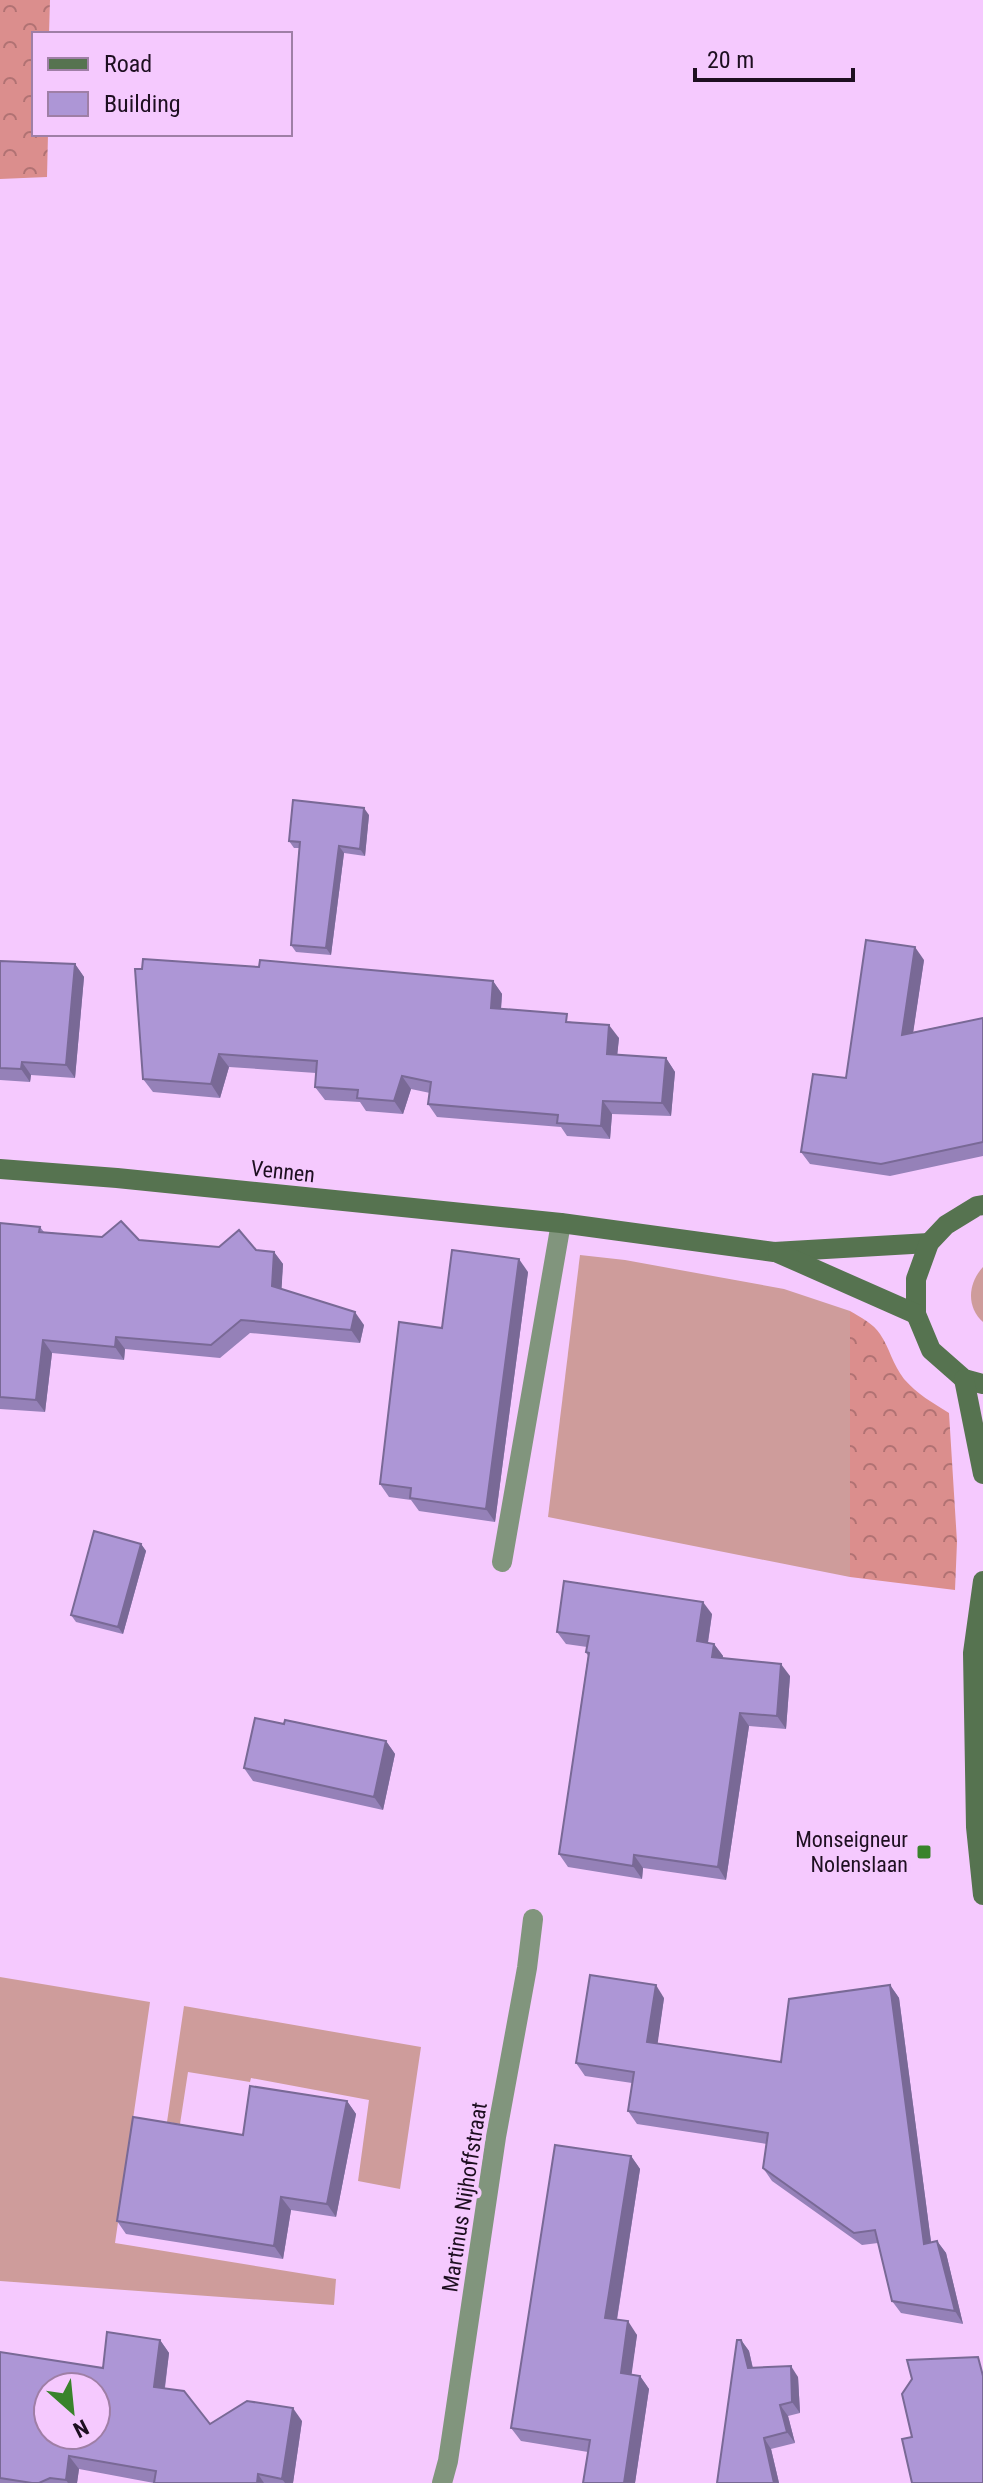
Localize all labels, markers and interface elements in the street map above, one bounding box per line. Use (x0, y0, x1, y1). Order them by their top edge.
legend (32, 32, 292, 136)
scale bar (695, 32, 853, 82)
text: 20 m (707, 46, 754, 74)
text: Road (104, 50, 152, 78)
text: Building (104, 90, 181, 118)
street label: Vennen (250, 1156, 316, 1187)
place label: Monseigneur Nolenslaan (795, 1827, 908, 1877)
marker: Monseigneur Nolenslaan (915, 1843, 933, 1861)
street label: Martinus Nijhoffstraat (437, 2100, 492, 2294)
north arrow (32, 2371, 112, 2451)
text: N (69, 2414, 93, 2443)

